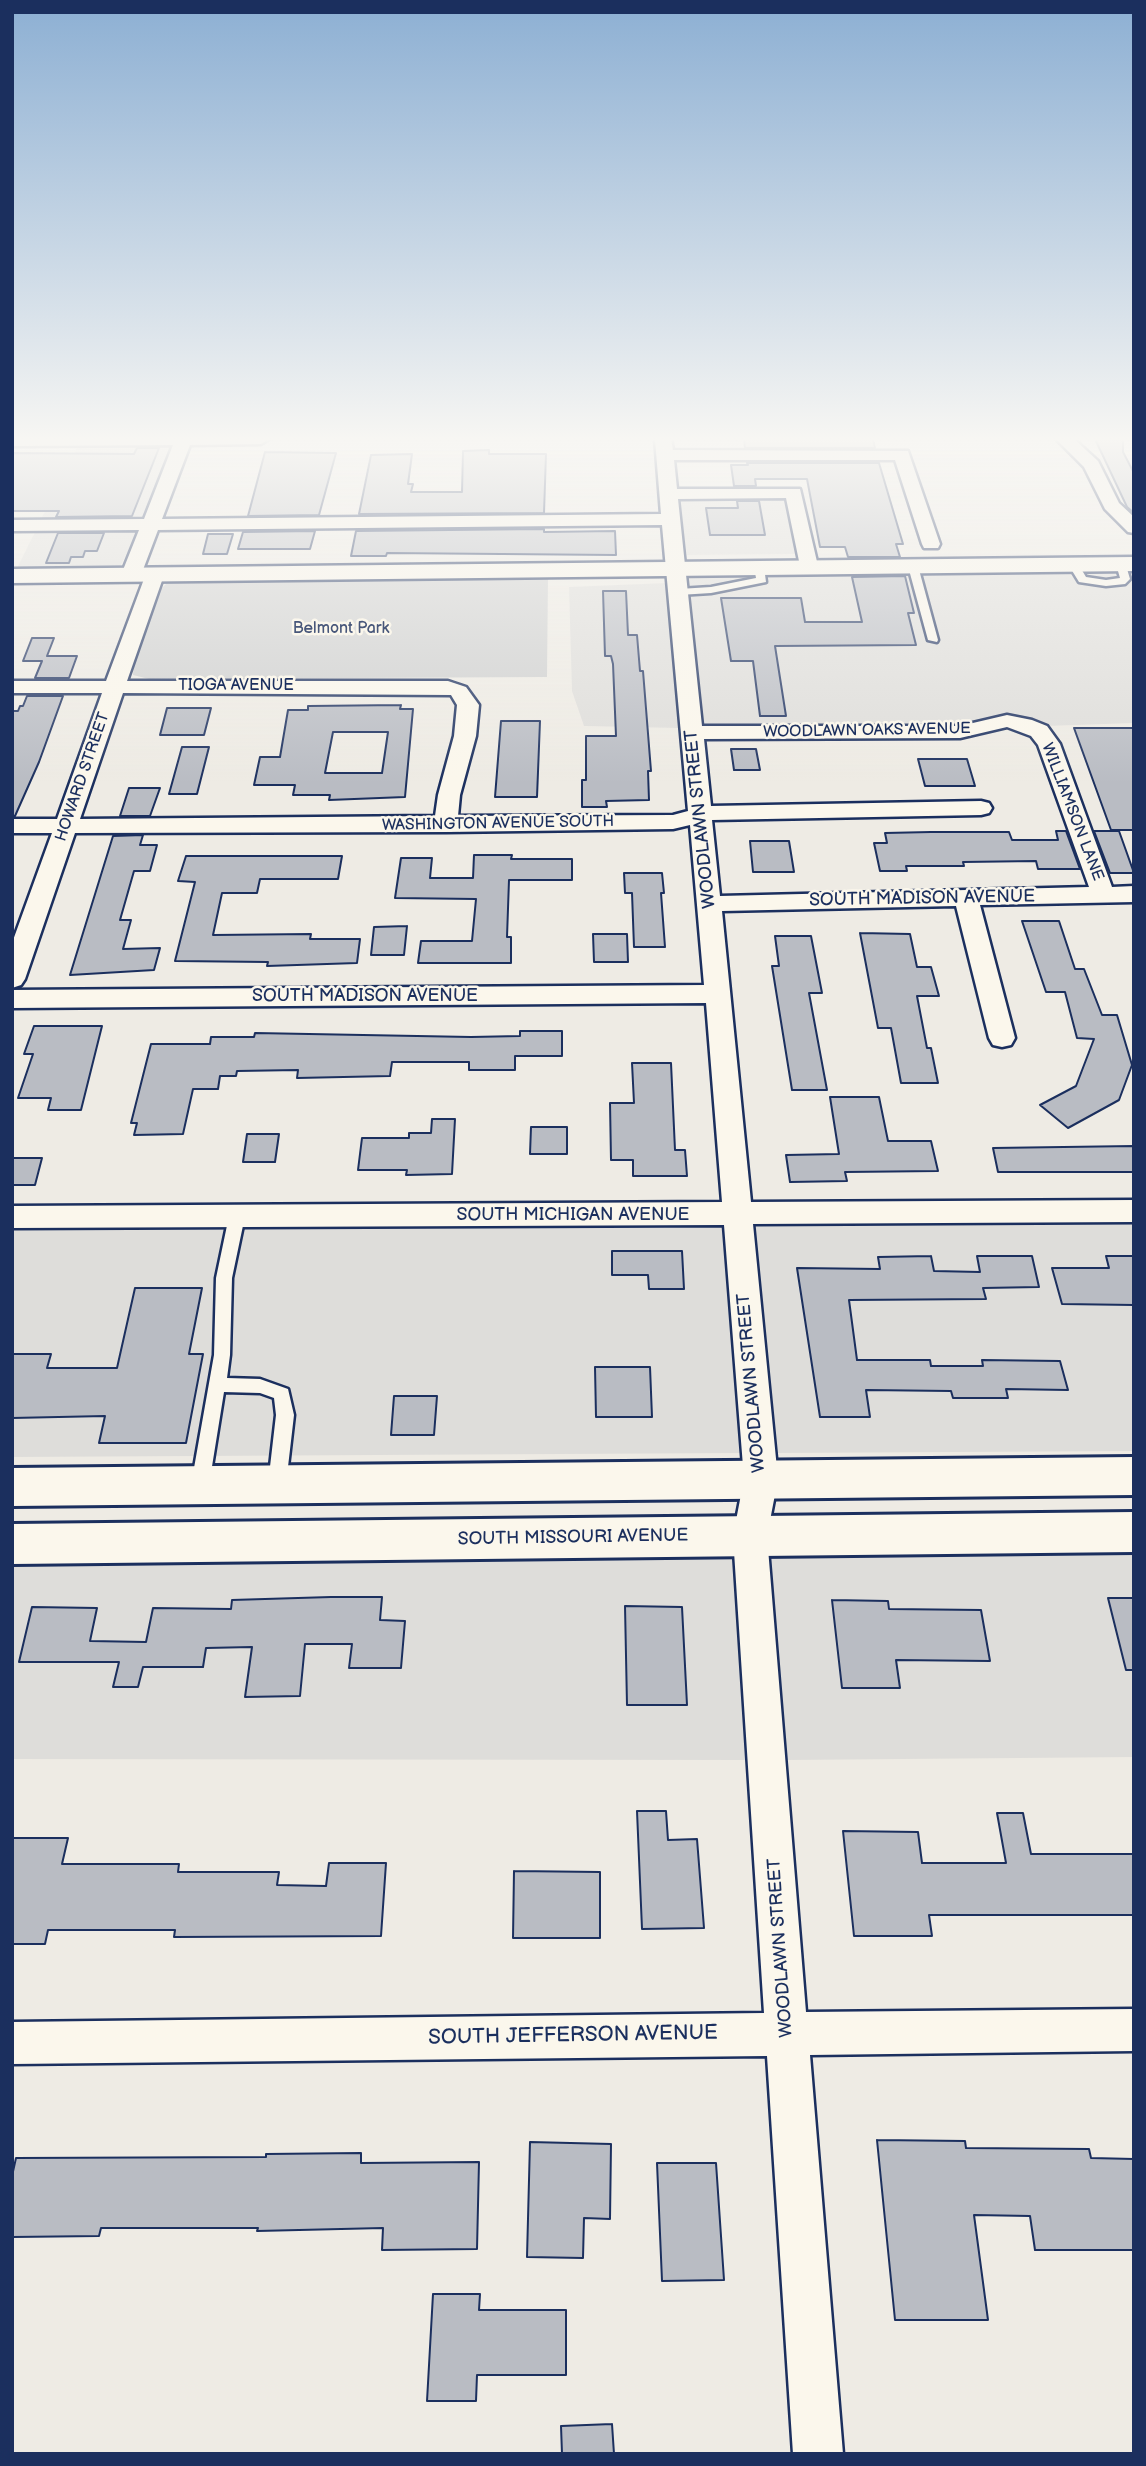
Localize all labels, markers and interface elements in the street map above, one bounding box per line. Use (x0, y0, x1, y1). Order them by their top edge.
park label: Belmont Park (293, 619, 389, 639)
street label: TIOGA AVENUE (178, 676, 294, 696)
street label: HOWARD STREET (52, 710, 114, 844)
street label: WOODLAWN OAKS AVENUE (763, 720, 971, 742)
street label: WOODLAWN STREET (681, 728, 721, 910)
street label: WILLIAMSON LANE (1037, 740, 1107, 884)
street label: WASHINGTON AVENUE SOUTH (382, 812, 614, 836)
street label: SOUTH MADISON AVENUE (809, 886, 1035, 912)
street label: SOUTH MADISON AVENUE (252, 985, 478, 1007)
street label: SOUTH MICHIGAN AVENUE (457, 1204, 689, 1226)
street label: WOODLAWN STREET (733, 1293, 771, 1473)
street label: SOUTH MISSOURI AVENUE (457, 1525, 689, 1551)
street label: WOODLAWN STREET (764, 1858, 798, 2038)
street label: SOUTH JEFFERSON AVENUE (428, 2021, 718, 2051)

